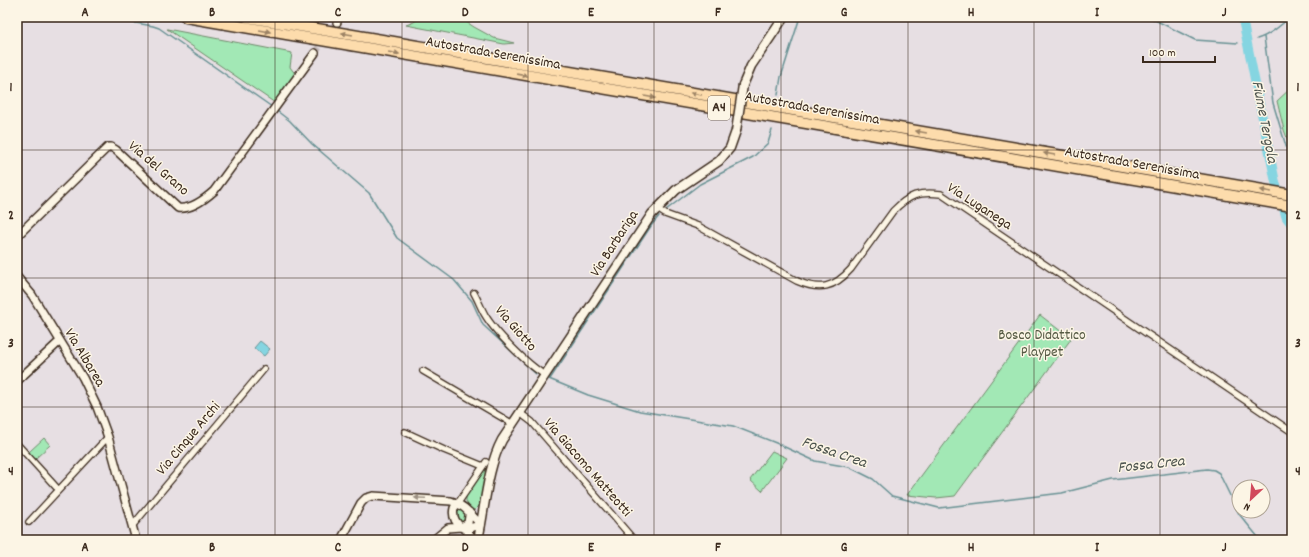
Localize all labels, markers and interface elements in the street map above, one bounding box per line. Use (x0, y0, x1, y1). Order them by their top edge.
text: A (81, 4, 89, 23)
text: B (209, 4, 215, 23)
text: C (335, 4, 342, 23)
text: D (462, 4, 469, 23)
text: E (588, 4, 595, 23)
text: F (715, 4, 721, 23)
text: G (841, 4, 848, 23)
text: H (968, 4, 975, 23)
text: I (1095, 4, 1100, 23)
text: J (1222, 4, 1227, 23)
one-way arrow (259, 28, 271, 34)
one-way arrow (341, 31, 353, 37)
street label: Autostrada Serenissima (424, 31, 563, 77)
scale bar (1143, 38, 1215, 64)
text: 100 m (1149, 45, 1176, 62)
one-way arrow (387, 50, 400, 56)
one-way arrow (516, 72, 528, 78)
text: 1 (10, 79, 13, 98)
water label: Fiume Tergola (1245, 79, 1284, 167)
text: 1 (1297, 79, 1300, 98)
street label: Autostrada Serenissima (743, 86, 882, 132)
one-way arrow (690, 91, 702, 97)
one-way arrow (644, 94, 656, 100)
road number: A4 (708, 96, 730, 120)
one-way arrow (915, 129, 927, 135)
street label: Via del Grano (123, 136, 194, 202)
street label: Autostrada Serenissima (1063, 141, 1202, 187)
one-way arrow (1043, 151, 1055, 157)
street label: Via Luganega (942, 178, 1017, 237)
one-way arrow (1259, 188, 1272, 194)
street label: Via Barbariga (585, 206, 645, 282)
text: 2 (8, 207, 14, 226)
text: 2 (1295, 207, 1301, 226)
street label: Via Giotto (489, 301, 542, 357)
street label: Via Albarea (58, 325, 111, 392)
park label: Bosco Didattico Playpet (998, 325, 1086, 364)
text: 3 (8, 335, 14, 354)
text: 3 (1295, 335, 1301, 354)
street label: Via Cinque Archi (152, 397, 227, 481)
street label: Via Giacomo Matteotti (538, 414, 636, 523)
water label: Fossa Crea (798, 431, 871, 475)
water label: Fossa Crea (1116, 450, 1187, 480)
text: 4 (8, 463, 14, 482)
text: 4 (1295, 463, 1301, 482)
north arrow (1231, 479, 1271, 519)
one-way arrow (413, 495, 426, 501)
text: N (1241, 498, 1253, 515)
text: A (81, 539, 89, 557)
text: B (209, 539, 215, 557)
text: C (335, 539, 342, 557)
text: D (462, 539, 469, 557)
text: E (588, 539, 595, 557)
text: F (715, 539, 721, 557)
text: G (841, 539, 848, 557)
text: H (968, 539, 975, 557)
text: I (1095, 539, 1100, 557)
text: J (1222, 539, 1227, 557)

